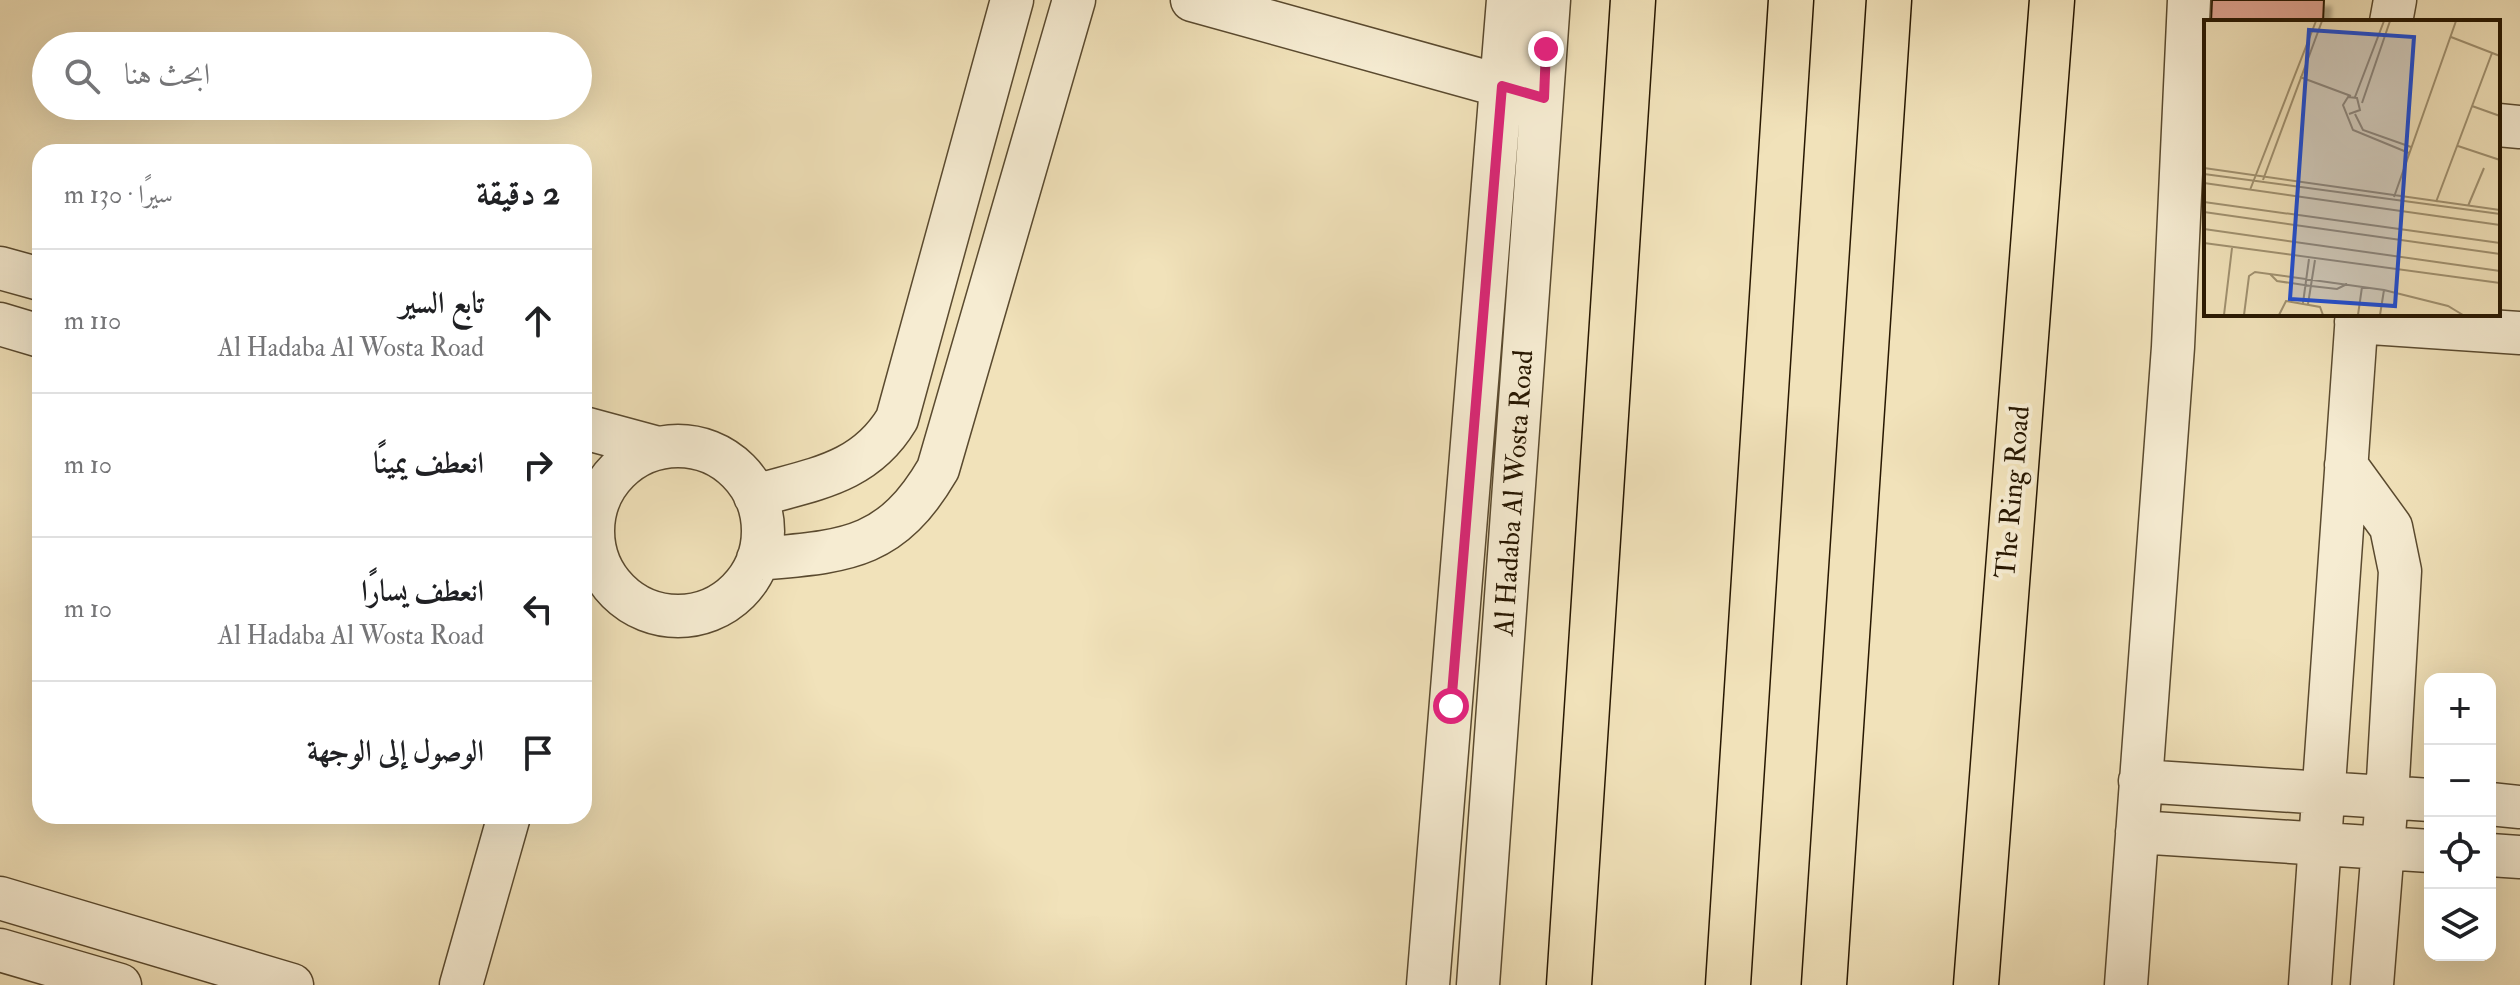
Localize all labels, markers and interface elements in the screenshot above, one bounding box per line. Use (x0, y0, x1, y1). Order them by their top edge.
inset map (2204, 20, 2500, 316)
route end (1528, 31, 1564, 67)
search box (32, 32, 592, 120)
icon: search (60, 54, 104, 98)
text: ابحث هنا (124, 56, 210, 93)
text: 2 دقيقة (476, 172, 560, 215)
text: سيرًا · 130 m (64, 179, 173, 211)
text: تابع السير (399, 285, 484, 322)
icon: ahead (516, 299, 560, 343)
text: 110 m (64, 305, 121, 337)
text: Al Hadaba Al Wosta Road (218, 332, 484, 364)
street label: Al Hadaba Al Wosta Road (1486, 349, 1541, 638)
street label: The Ring Road (1988, 404, 2038, 580)
icon: right (516, 443, 560, 487)
text: انعطف يمينًا (373, 445, 484, 482)
text: 10 m (64, 449, 112, 481)
text: انعطف يسارًا (361, 573, 484, 610)
icon: left (516, 587, 560, 631)
text: 10 m (64, 593, 112, 625)
text: Al Hadaba Al Wosta Road (218, 620, 484, 652)
map controls (2424, 673, 2496, 961)
button: + (2424, 673, 2496, 745)
route start (1433, 688, 1469, 724)
icon: arrive (516, 731, 560, 775)
text: الوصول إلى الوجهة (307, 733, 484, 770)
button: − (2424, 745, 2496, 817)
button: locate (2424, 817, 2496, 889)
button: layers (2424, 889, 2496, 961)

